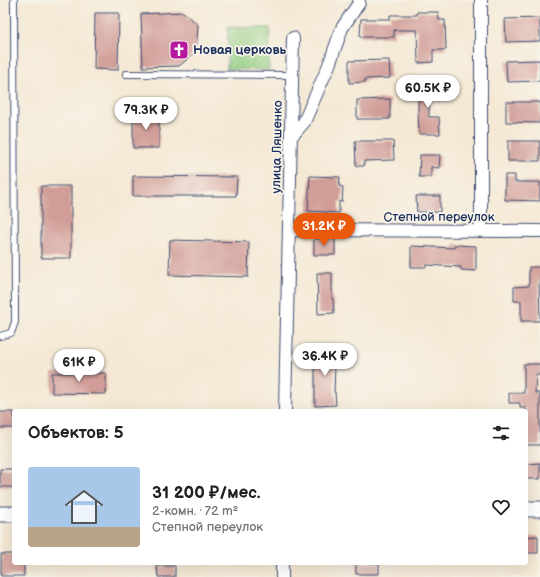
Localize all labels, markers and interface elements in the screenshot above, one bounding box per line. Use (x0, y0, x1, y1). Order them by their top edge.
church icon: Новая церковь (168, 39, 190, 61)
place label: Новая церковь (193, 42, 287, 58)
pin: 60.5K ₽ (391, 75, 465, 109)
text: 60.5K ₽ (405, 80, 451, 96)
pin: 79.3K ₽ (109, 97, 183, 131)
street label: улица Ляшенко (268, 100, 286, 194)
text: 79.3K ₽ (123, 102, 169, 118)
street label: Степной переулок (383, 209, 495, 225)
pin: 31.2K ₽ (287, 213, 361, 247)
text: 31.2K ₽ (302, 218, 346, 234)
pin: 36.4K ₽ (288, 343, 362, 377)
text: 36.4K ₽ (302, 348, 348, 364)
pin: 61K ₽ (51, 349, 107, 383)
text: 61K ₽ (62, 354, 96, 370)
icon: filters (490, 422, 512, 444)
text: Объектов: 5 (28, 423, 124, 443)
icon: home (60, 483, 108, 531)
text: 31 200 ₽/мес. (152, 483, 261, 503)
icon: heart (490, 496, 512, 518)
text: 2-комн. · 72 m² (152, 503, 238, 519)
text: Степной переулок (152, 519, 263, 535)

